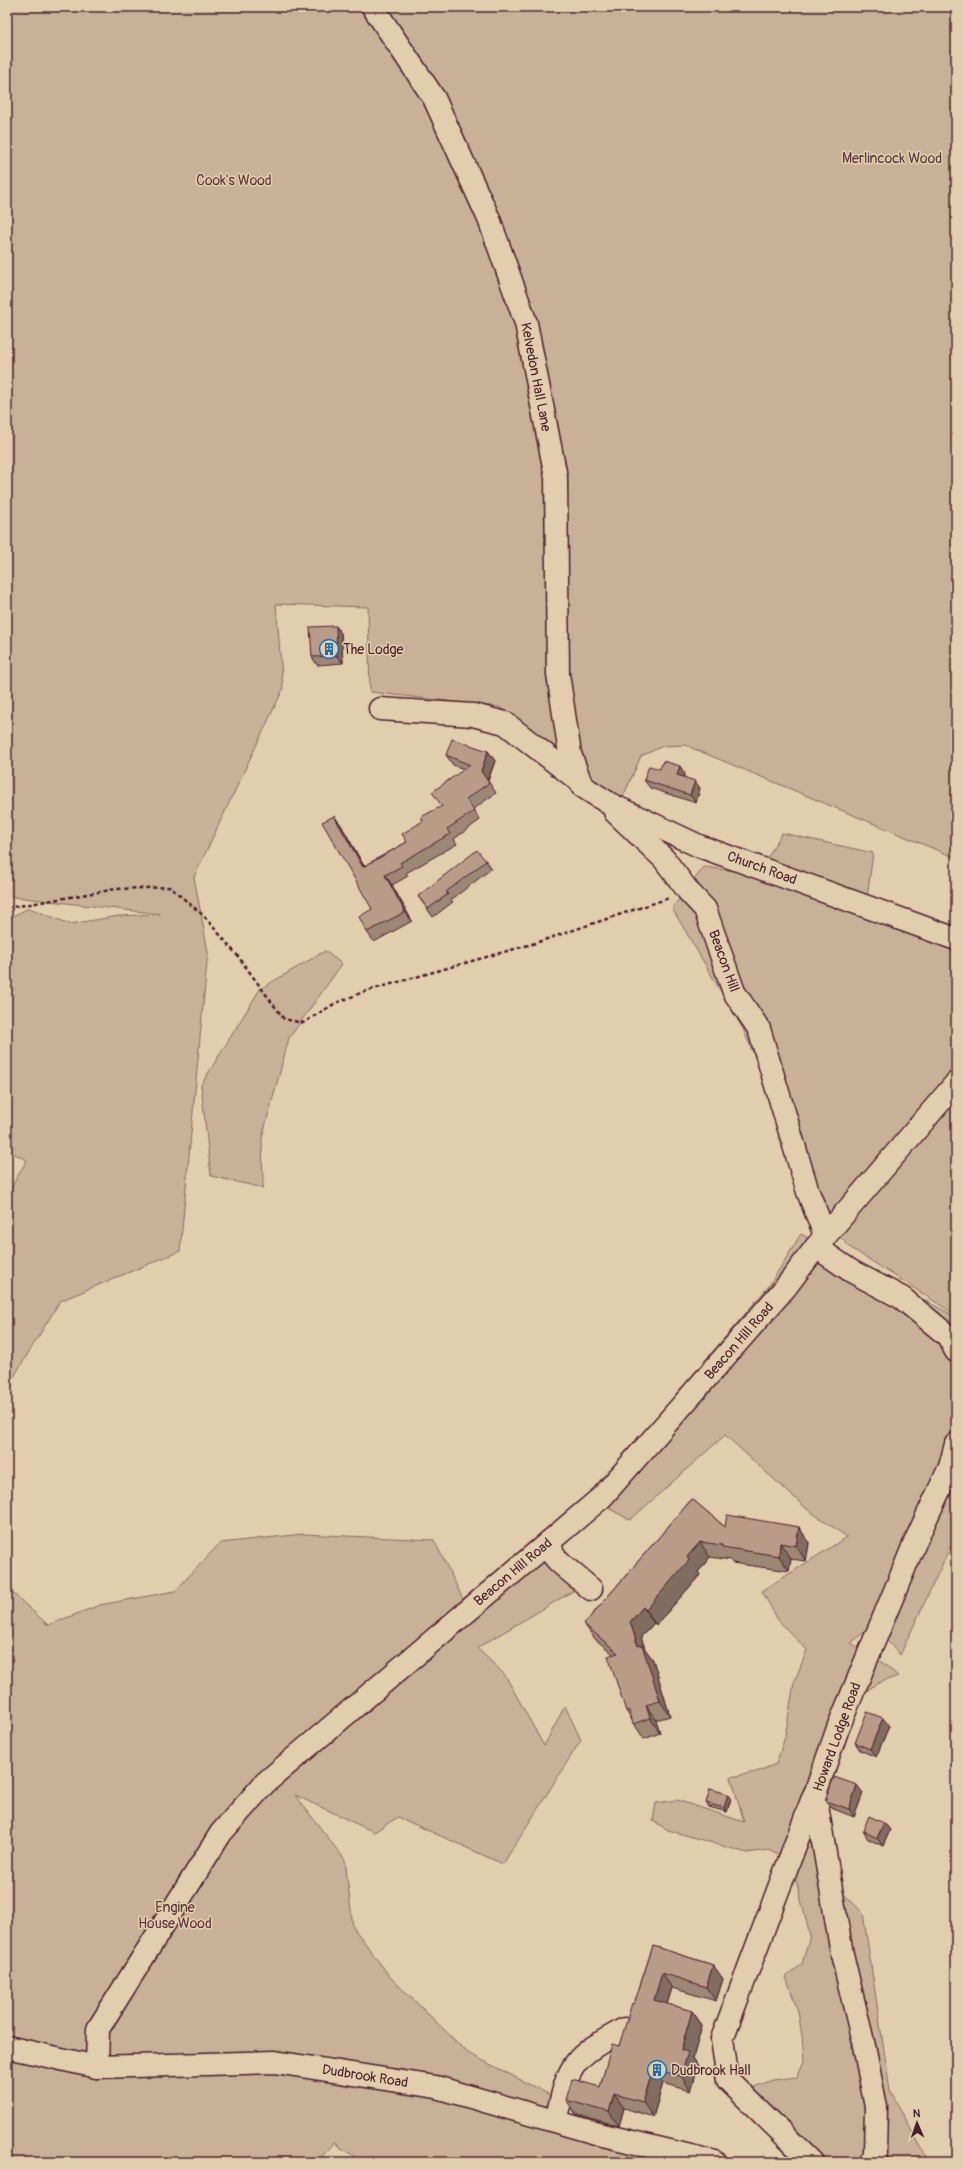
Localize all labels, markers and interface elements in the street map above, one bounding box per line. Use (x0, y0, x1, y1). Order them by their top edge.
park label: Merlincock Wood (842, 150, 942, 167)
park label: Cook's Wood (196, 172, 272, 189)
street label: Kelvedon Hall Lane (517, 321, 555, 433)
building icon: The Lodge (318, 638, 340, 660)
place label: The Lodge (343, 641, 404, 658)
street label: Church Road (725, 848, 799, 889)
street label: Beacon Hill (705, 928, 743, 994)
street label: Beacon Hill Road (701, 1299, 777, 1383)
street label: Beacon Hill Road (470, 1534, 556, 1610)
street label: Howard Lodge Road (809, 1680, 865, 1794)
park label: Engine House Wood (138, 1899, 212, 1932)
building icon: Dudbrook Hall (646, 2059, 668, 2081)
street label: Dudbrook Road (321, 2061, 409, 2091)
place label: Dudbrook Hall (671, 2062, 751, 2079)
north arrow (897, 2103, 937, 2143)
text: N (913, 2107, 921, 2120)

